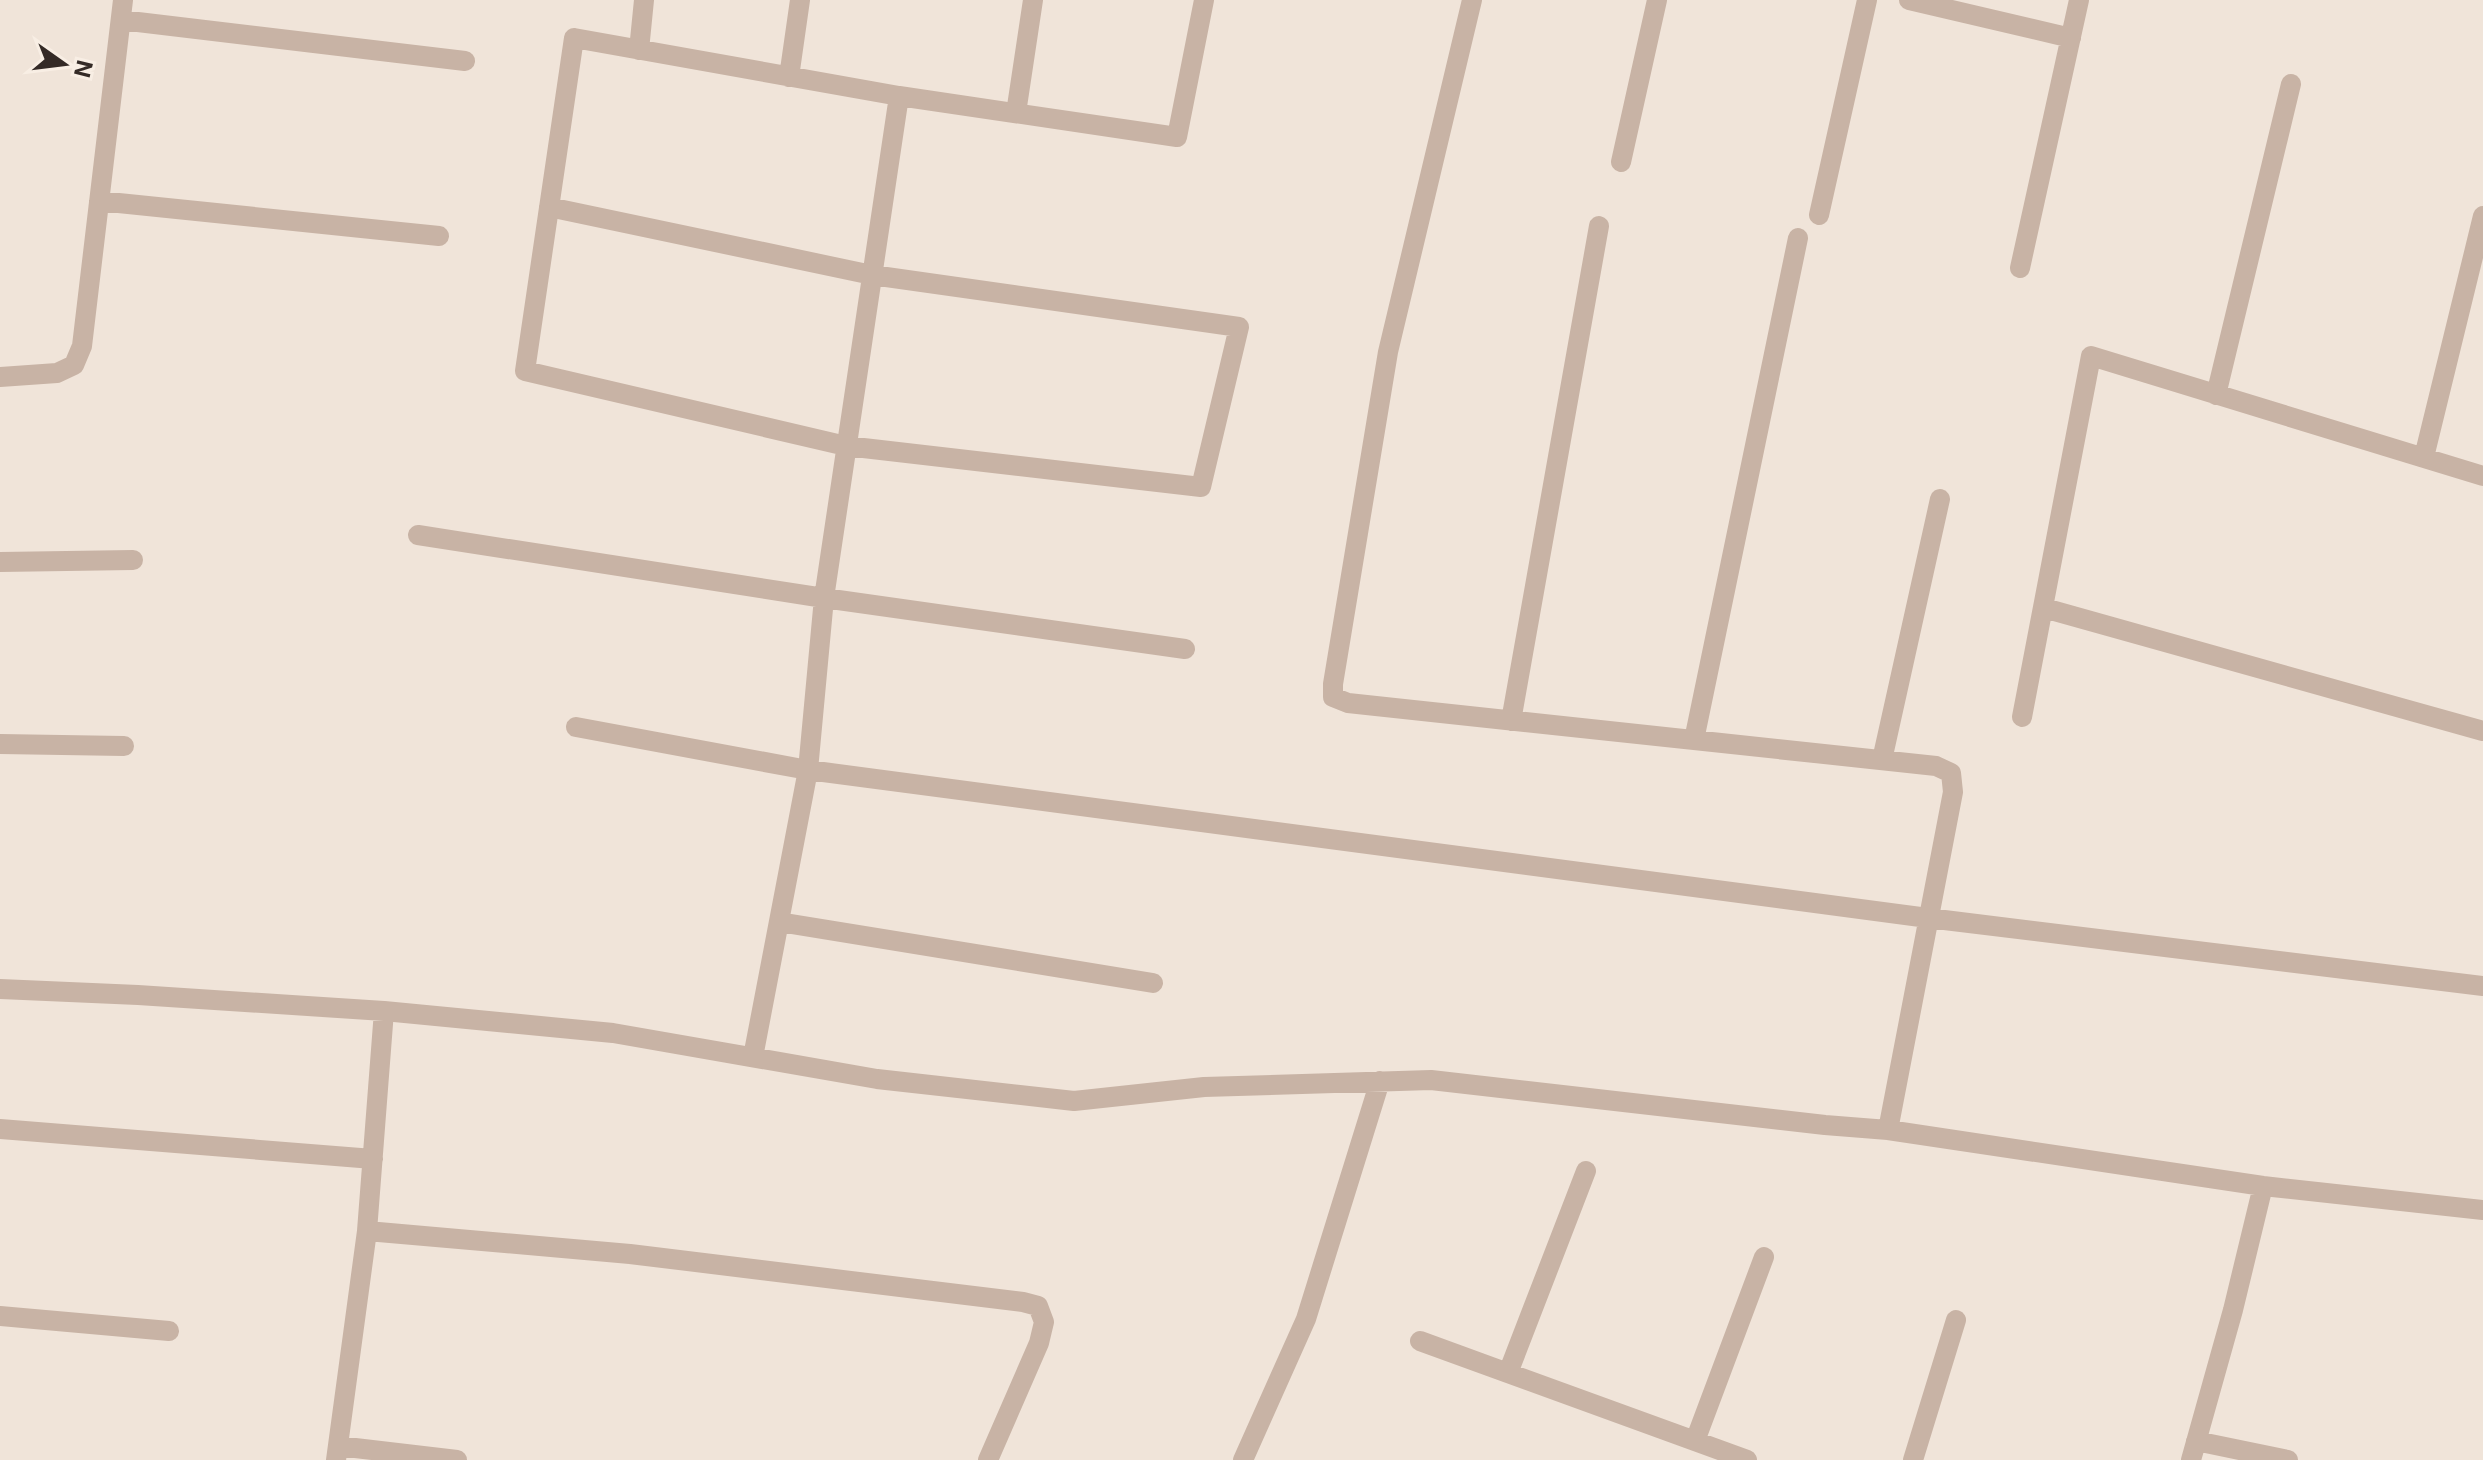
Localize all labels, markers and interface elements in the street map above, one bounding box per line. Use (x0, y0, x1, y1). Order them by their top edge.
north arrow (24, 24, 104, 104)
text: N (69, 58, 98, 80)

